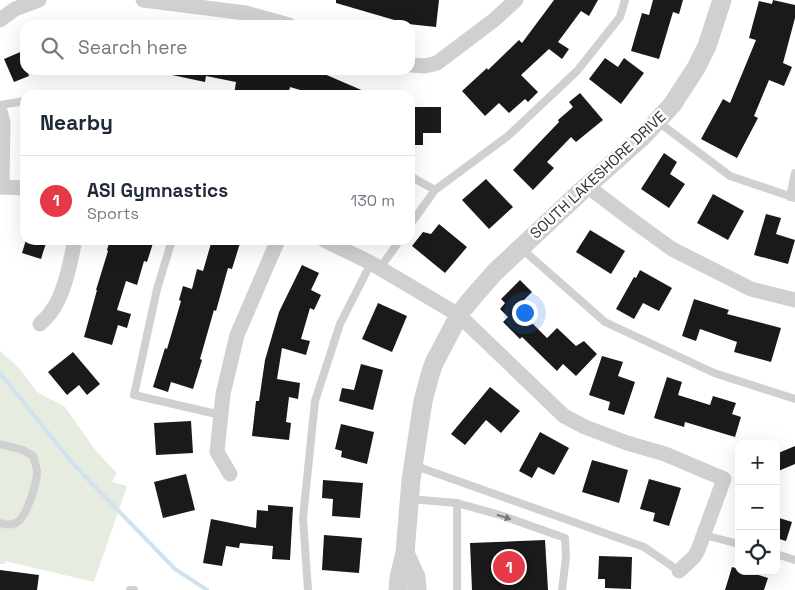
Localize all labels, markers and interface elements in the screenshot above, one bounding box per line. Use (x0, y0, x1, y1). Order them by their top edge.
search box (20, 20, 415, 75)
icon: search (38, 34, 66, 62)
text: Search here (78, 35, 188, 60)
street label: SOUTH LAKESHORE DRIVE (526, 107, 669, 242)
text: Nearby (40, 109, 113, 136)
text: ASI Gymnastics (87, 178, 228, 203)
text: 1 (52, 190, 60, 211)
text: 130 m (351, 190, 395, 211)
text: Sports (87, 203, 139, 224)
your location (512, 300, 538, 326)
map controls (735, 440, 780, 575)
button: + (735, 440, 780, 485)
button: − (735, 485, 780, 530)
one-way arrow (496, 513, 511, 521)
button: locate (735, 530, 780, 575)
pin: 1 (493, 548, 525, 586)

